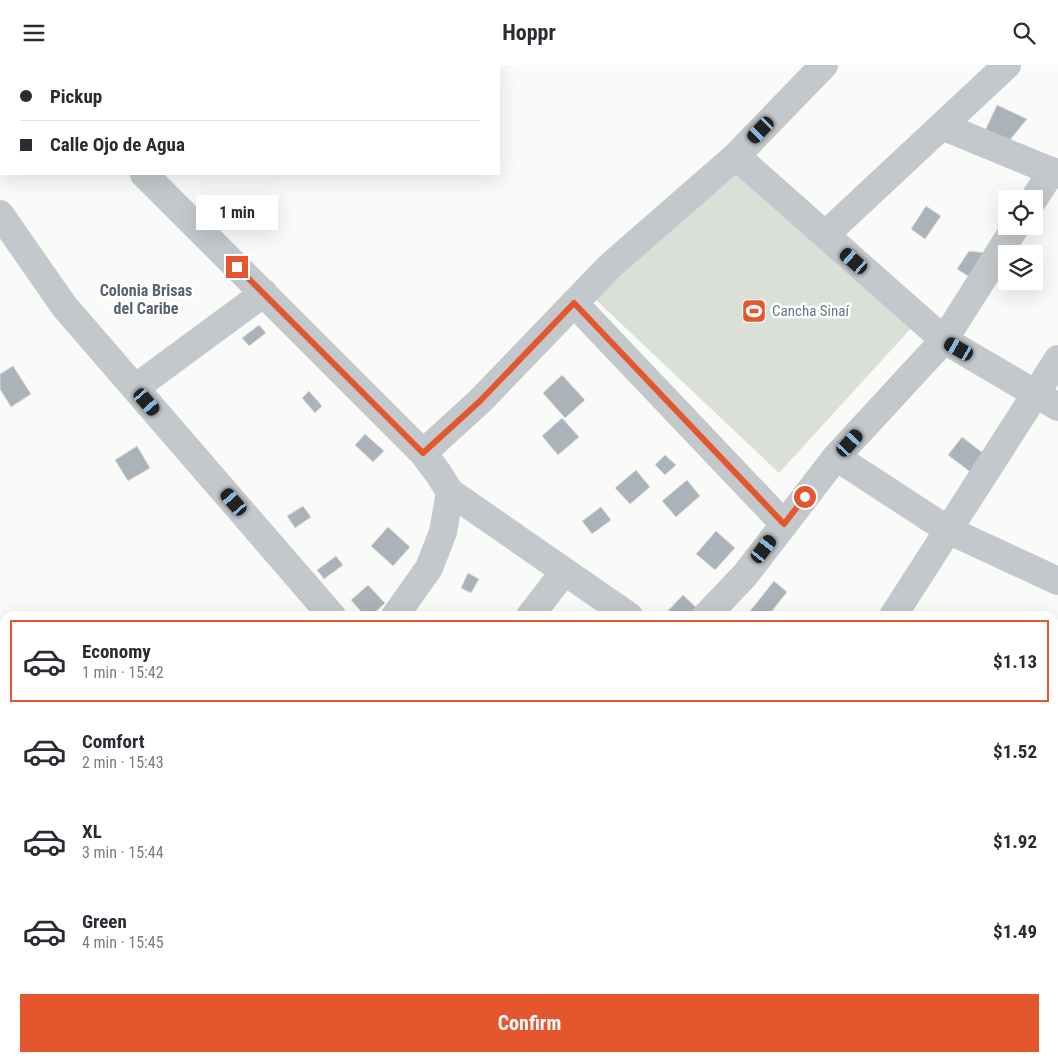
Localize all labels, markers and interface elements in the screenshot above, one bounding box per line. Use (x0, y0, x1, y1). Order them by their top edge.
icon: menu (20, 19, 48, 47)
icon: search (1010, 19, 1038, 47)
text: Hoppr (502, 20, 556, 45)
text: Pickup (50, 85, 102, 108)
car (745, 114, 776, 146)
text: Calle Ojo de Agua (50, 133, 185, 156)
map controls (998, 190, 1043, 290)
button: locate (998, 190, 1043, 235)
callout: 1 min (196, 195, 278, 229)
text: 1 min (219, 203, 255, 222)
car (837, 245, 870, 277)
button: layers (998, 245, 1043, 290)
route end (226, 256, 248, 278)
district label: Colonia Brisas del Caribe (100, 281, 192, 318)
sports icon: Cancha Sinaí (741, 298, 767, 324)
place label: Cancha Sinaí (772, 302, 850, 320)
car (942, 335, 975, 363)
car (131, 386, 162, 418)
car (834, 427, 865, 459)
car (218, 486, 249, 518)
route start (794, 486, 816, 508)
car (748, 533, 779, 565)
icon: car (22, 639, 67, 684)
text: Economy (82, 640, 151, 663)
text: $1.13 (993, 650, 1037, 673)
text: 1 min · 15:42 (82, 663, 164, 682)
icon: car (22, 729, 67, 774)
text: Comfort (82, 730, 145, 753)
text: $1.52 (993, 740, 1037, 763)
text: 2 min · 15:43 (82, 753, 164, 772)
icon: car (22, 819, 67, 864)
text: XL (82, 820, 102, 843)
text: $1.92 (993, 830, 1037, 853)
text: 3 min · 15:44 (82, 843, 164, 862)
icon: car (22, 909, 67, 954)
text: Green (82, 910, 127, 933)
text: $1.49 (993, 920, 1037, 943)
text: 4 min · 15:45 (82, 933, 164, 952)
button: Confirm (20, 994, 1039, 1052)

